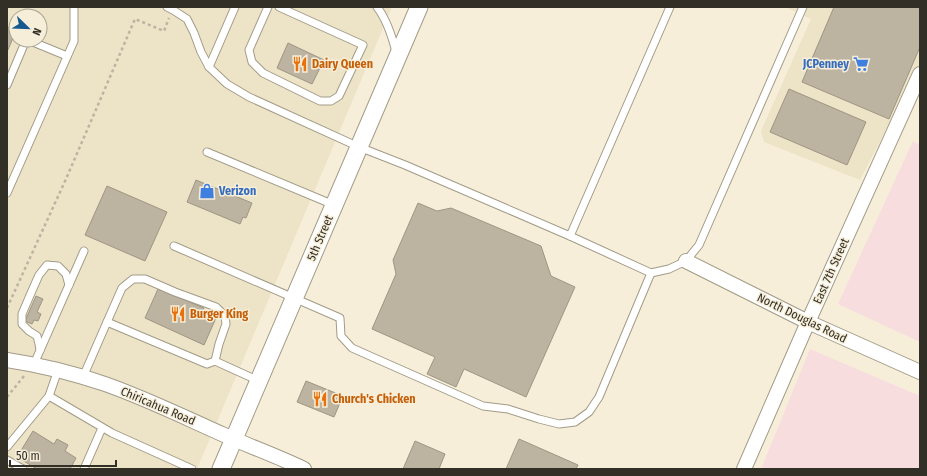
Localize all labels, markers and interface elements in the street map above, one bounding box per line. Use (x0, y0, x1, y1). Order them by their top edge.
north arrow (8, 8, 48, 48)
text: N (29, 26, 44, 37)
restaurant icon: Dairy Queen (291, 55, 309, 73)
supermarket icon: JCPenney (852, 55, 870, 73)
place label: Dairy Queen (312, 57, 373, 71)
place label: JCPenney (802, 57, 849, 71)
shop icon: Verizon (198, 182, 216, 200)
place label: Verizon (218, 184, 256, 198)
street label: 5th Street (304, 213, 336, 263)
street label: East 7th Street (810, 236, 852, 306)
street label: North Douglas Road (755, 290, 849, 346)
restaurant icon: Burger King (169, 305, 187, 323)
place label: Burger King (190, 307, 248, 321)
street label: Chiricahua Road (119, 384, 197, 428)
restaurant icon: Church's Chicken (311, 390, 329, 408)
place label: Church's Chicken (332, 392, 416, 406)
scale bar (10, 442, 116, 468)
text: 50 m (16, 449, 40, 463)

